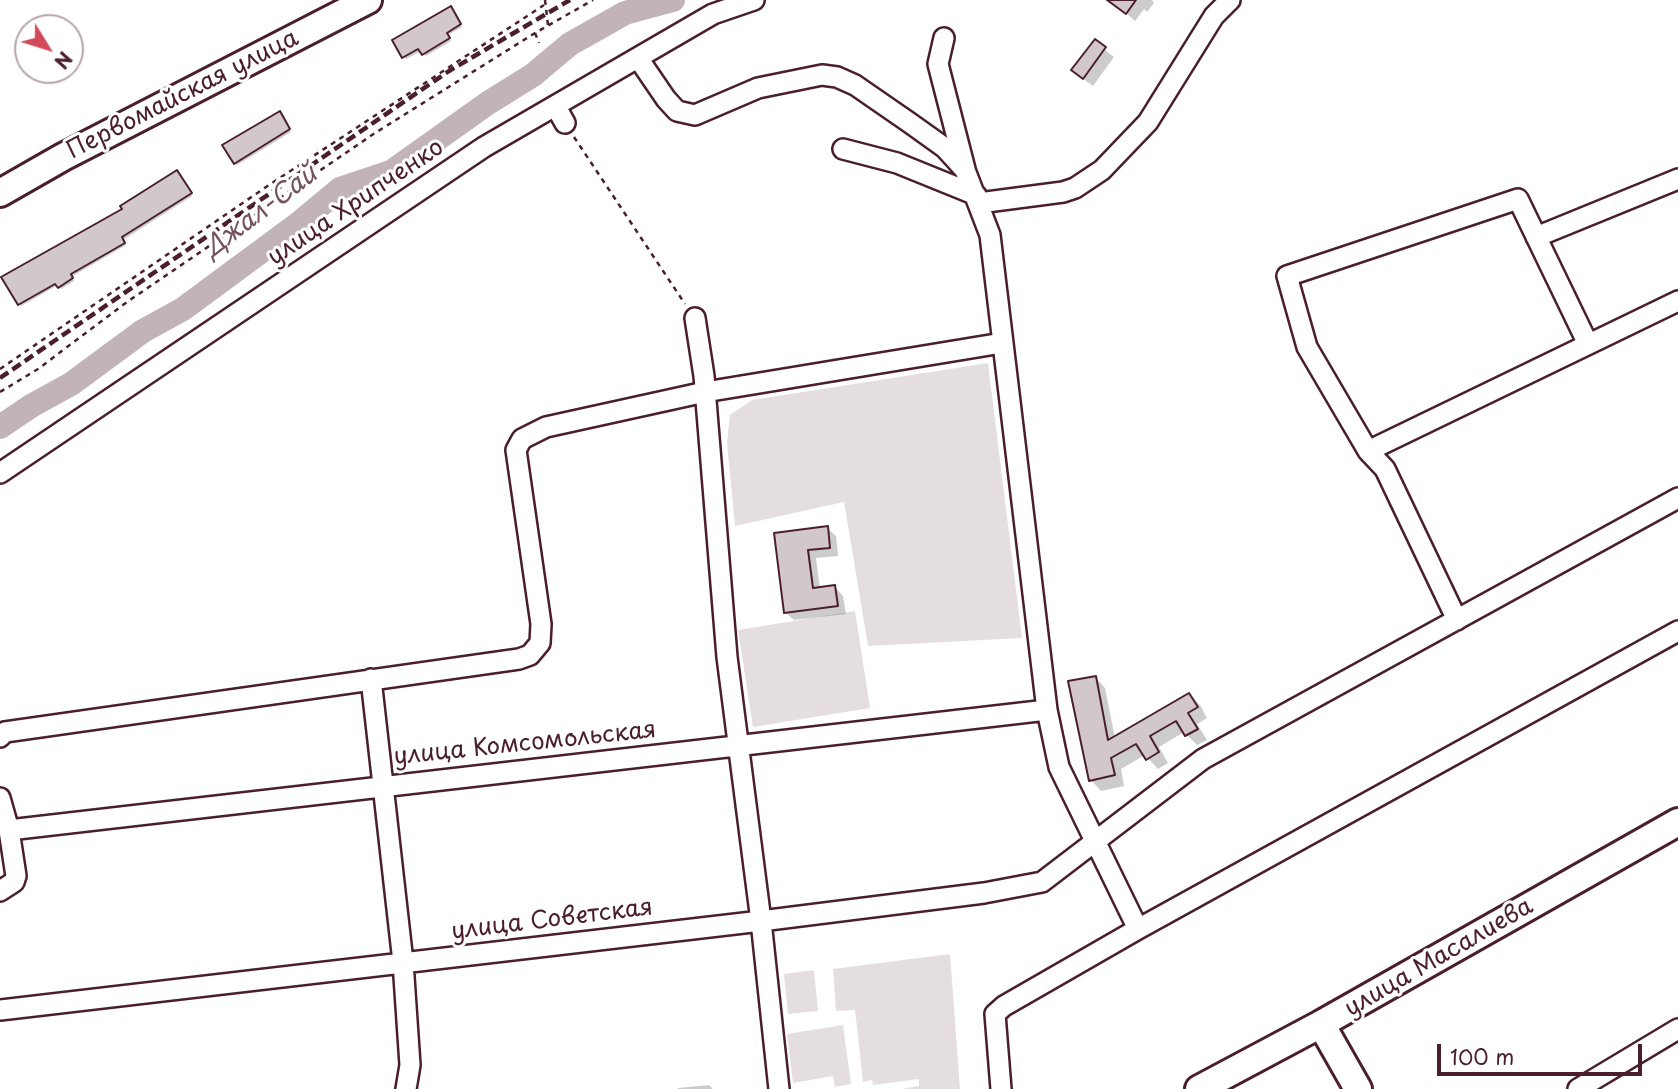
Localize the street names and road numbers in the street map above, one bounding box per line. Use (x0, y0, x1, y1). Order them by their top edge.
street label: Первомайская улица (62, 24, 304, 166)
street label: улица Хрипченко (263, 133, 449, 273)
street label: улица Комсомольская (392, 716, 658, 772)
street label: улица Масалиева (1340, 892, 1538, 1024)
street label: улица Советская (450, 893, 654, 947)

